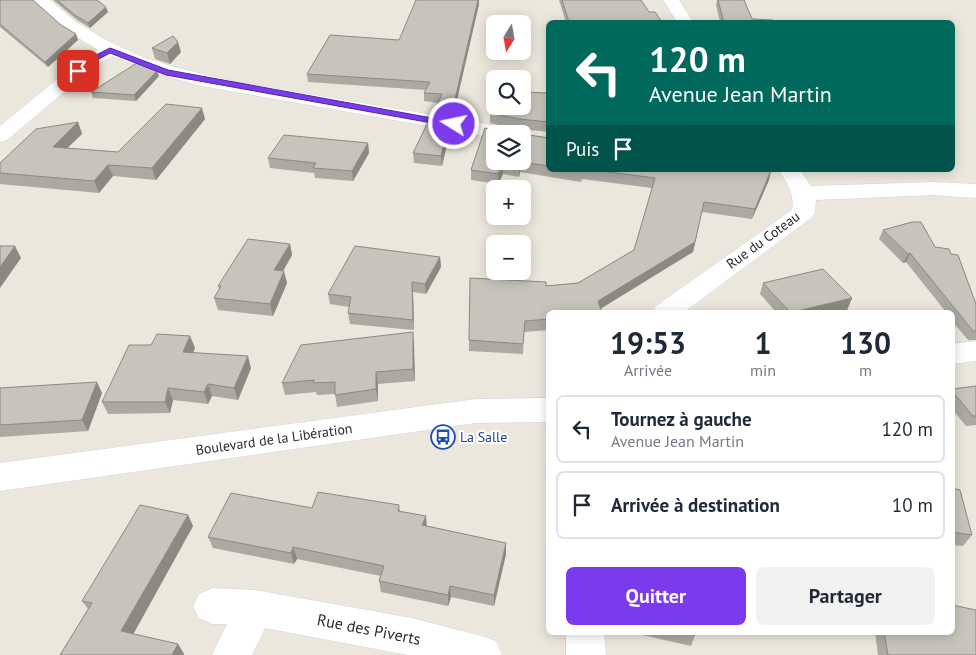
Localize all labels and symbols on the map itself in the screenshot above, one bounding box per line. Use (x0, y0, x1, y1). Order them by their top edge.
north arrow (486, 15, 531, 60)
pin (57, 50, 99, 92)
position arrow (427, 97, 479, 149)
street label: Rue du Coteau (723, 207, 803, 273)
street label: Boulevard de la Libération (195, 419, 353, 459)
bus stop icon: La Salle (430, 424, 456, 450)
place label: La Salle (460, 428, 507, 446)
street label: Rue des Piverts (316, 609, 423, 649)

